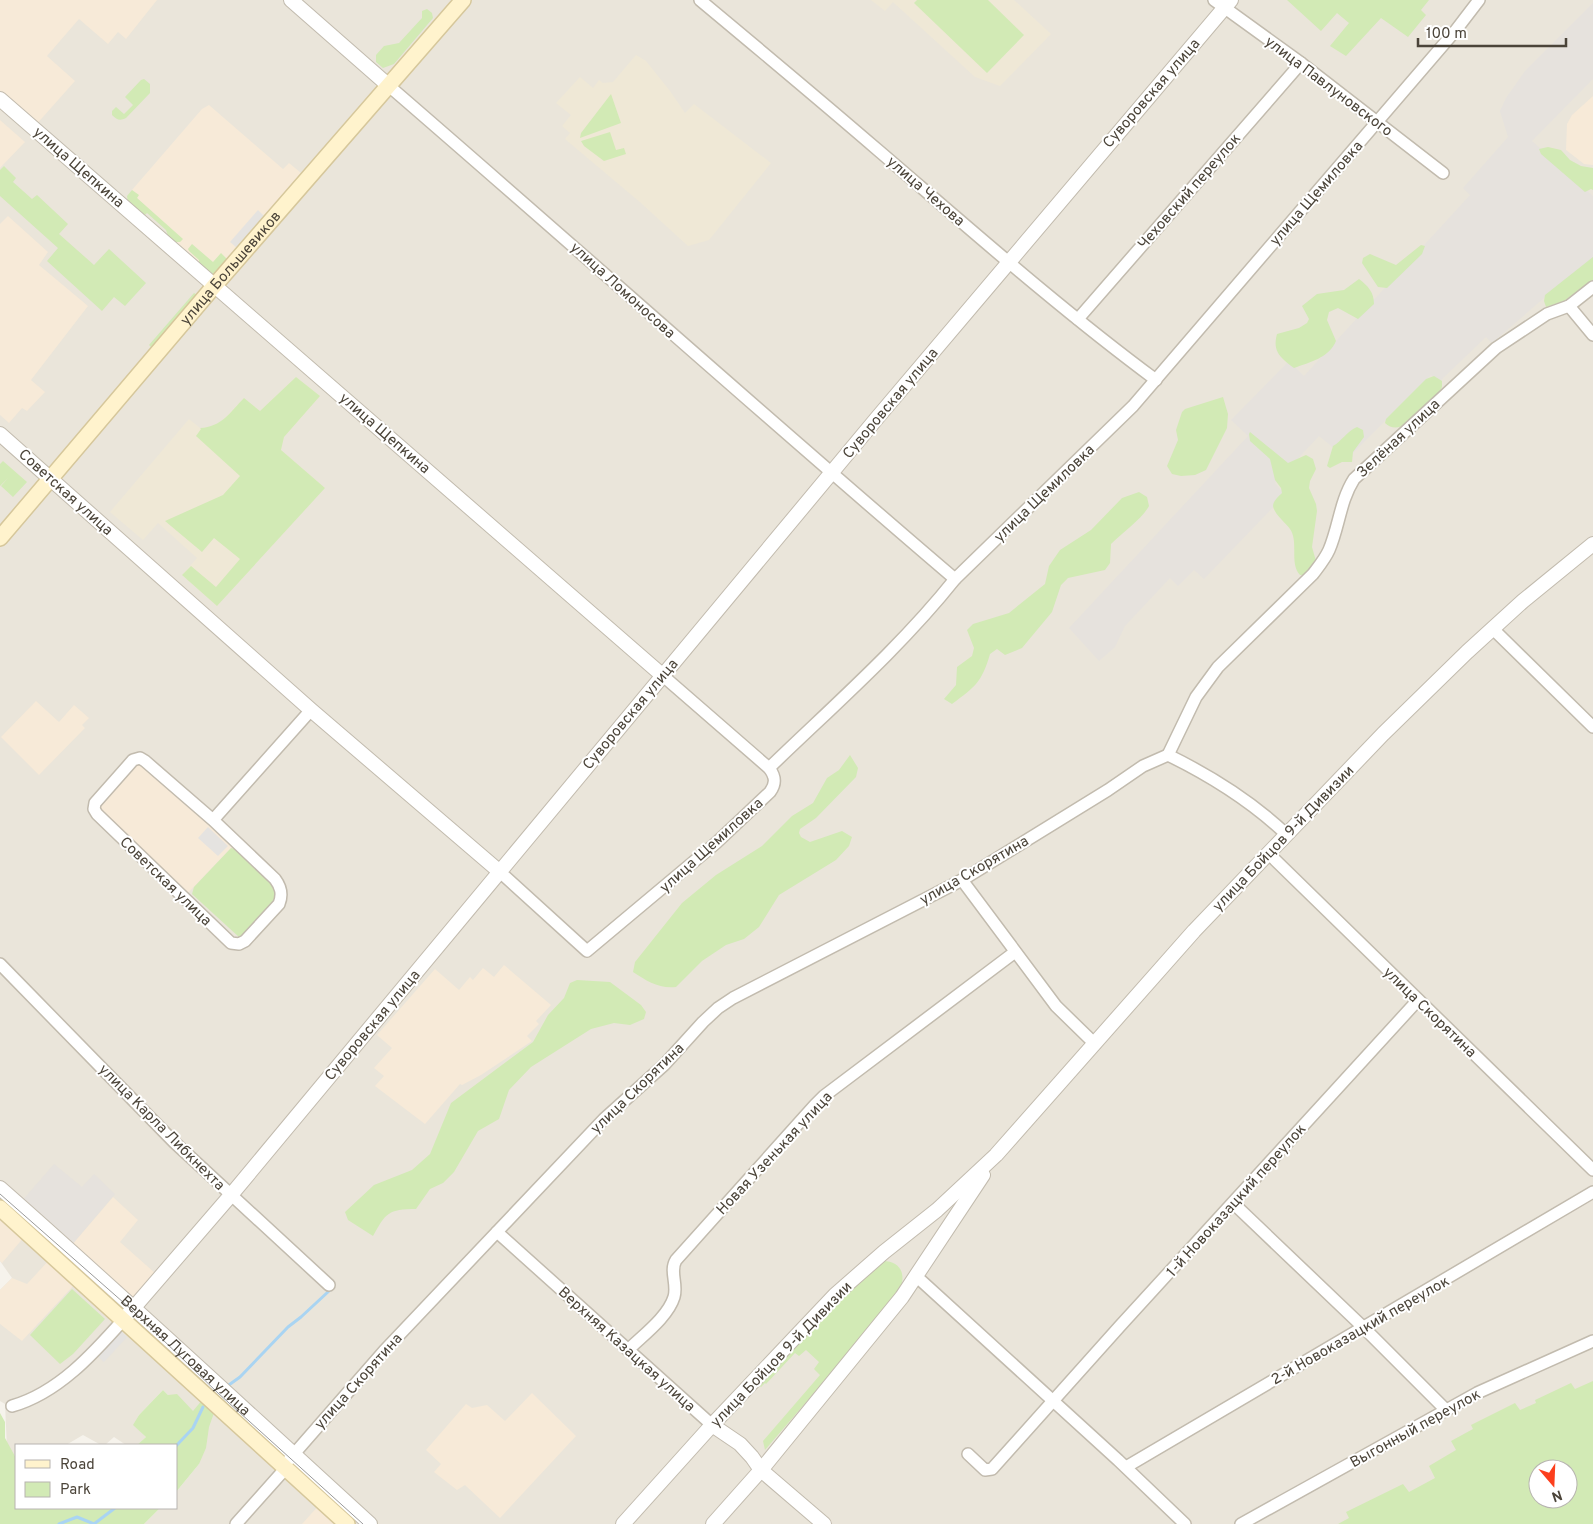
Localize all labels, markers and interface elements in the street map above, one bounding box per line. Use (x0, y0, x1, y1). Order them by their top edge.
scale bar (1418, 15, 1566, 47)
text: 100 m (1426, 25, 1467, 44)
street label: улица Павлуновского (1260, 33, 1396, 142)
street label: Суворовская улица (1099, 35, 1205, 153)
street label: улица Щепкина (29, 123, 127, 213)
street label: Чеховский переулок (1135, 130, 1246, 254)
street label: улица Щемиловка (1266, 138, 1368, 250)
street label: улица Чехова (882, 153, 968, 231)
street label: улица Большевиков (177, 208, 286, 330)
street label: улица Ломоносова (565, 239, 679, 343)
street label: Суворовская улица (839, 345, 943, 463)
street label: улица Щепкина (335, 389, 433, 479)
street label: Зелёная улица (1353, 396, 1445, 483)
street label: улица Щемиловка (991, 441, 1099, 547)
street label: Советская улица (14, 446, 116, 541)
street label: Суворовская улица (579, 656, 683, 774)
street label: улица Бойцов 9-й Дивизии (1209, 762, 1359, 916)
street label: улица Щемиловка (656, 795, 768, 898)
street label: улица Скорятина (917, 832, 1033, 910)
street label: Советская улица (115, 833, 215, 931)
street label: улица Скорятина (1378, 964, 1480, 1063)
street label: Суворовская улица (321, 967, 425, 1085)
street label: улица Скорятина (587, 1040, 689, 1139)
street label: улица Карла Либкнехта (94, 1061, 228, 1195)
street label: Новая Узенькая улица (713, 1088, 837, 1220)
street label: 1-й Новоказацкий переулок (1163, 1120, 1311, 1282)
street label: 2-й Новоказацкий переулок (1268, 1272, 1453, 1390)
street label: улица Бойцов 9-й Дивизии (707, 1278, 857, 1432)
street label: Верхняя Казацкая улица (553, 1283, 699, 1417)
street label: Верхняя Луговая улица (116, 1292, 254, 1421)
street label: улица Скорятина (311, 1330, 407, 1434)
street label: Выгонный переулок (1347, 1386, 1484, 1473)
legend (15, 1444, 178, 1509)
text: Road (60, 1456, 95, 1475)
north arrow (1528, 1459, 1578, 1509)
text: Park (60, 1481, 91, 1500)
text: N (1549, 1485, 1564, 1505)

